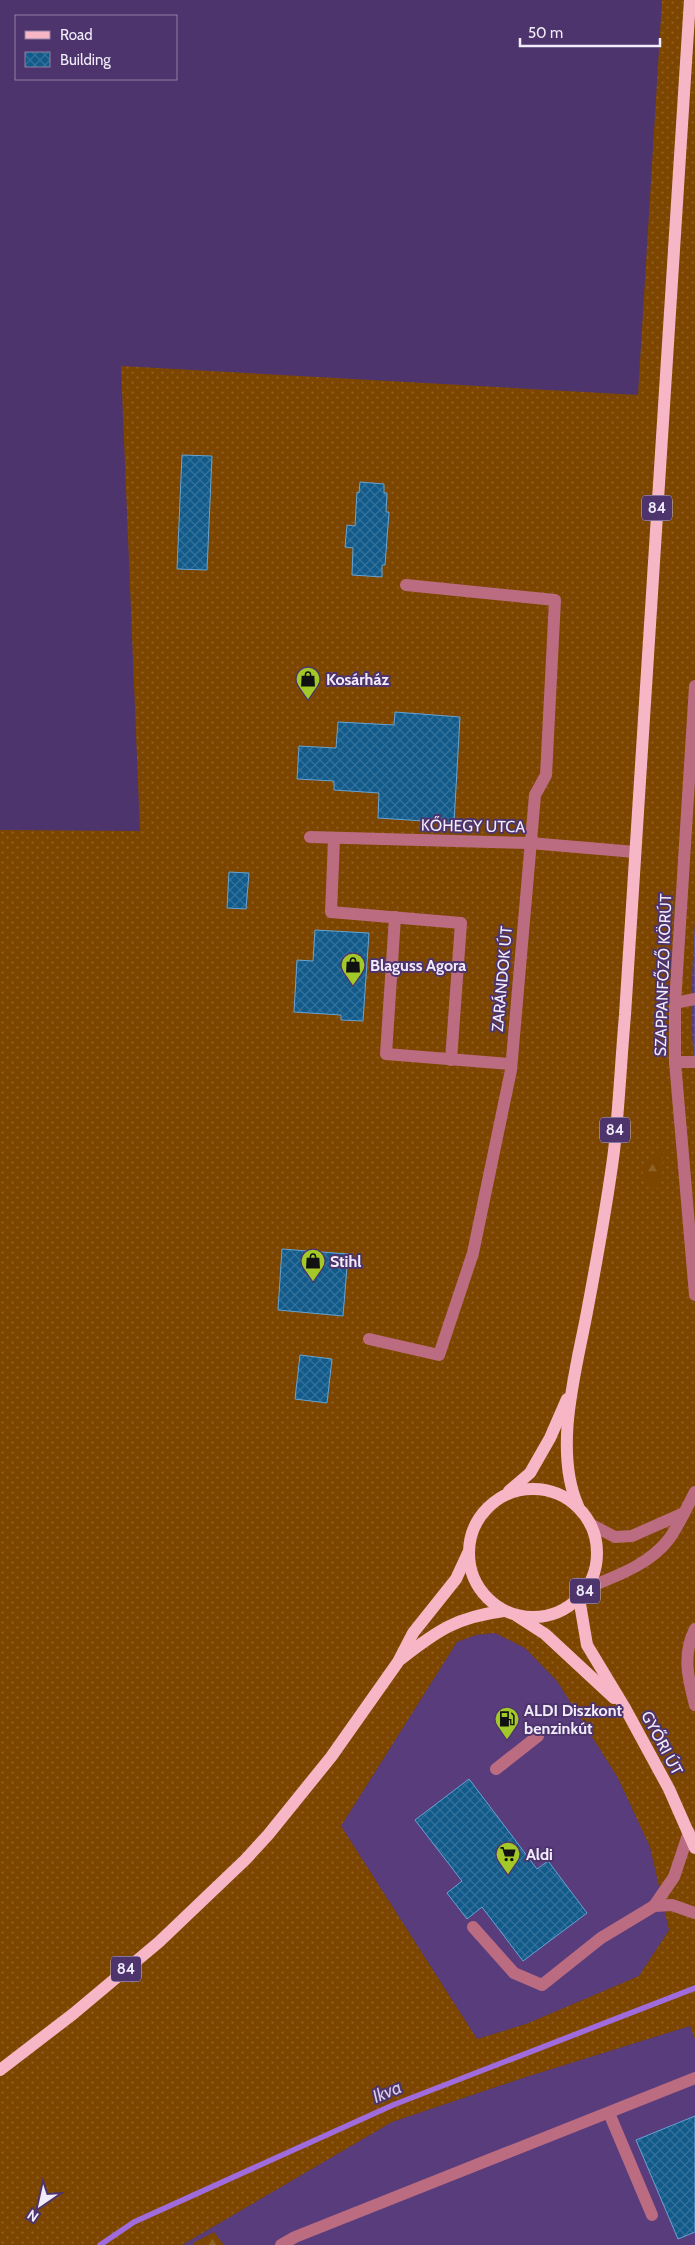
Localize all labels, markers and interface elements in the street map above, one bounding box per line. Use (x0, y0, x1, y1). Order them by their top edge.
legend (15, 15, 178, 80)
scale bar (520, 15, 660, 47)
text: 50 m (528, 24, 563, 42)
text: Road (60, 26, 93, 44)
text: Building (60, 51, 111, 69)
road number: 84 (642, 496, 672, 520)
shop icon: Kosárház (295, 666, 321, 700)
place label: Kosárház (326, 670, 389, 689)
street label: KŐHEGY UTCA (421, 816, 525, 836)
street label: SZAPPANFŐZŐ KÖRÚT (651, 893, 675, 1057)
street label: ZARÁNDOK ÚT (488, 925, 516, 1033)
shop icon: Blaguss Agora (340, 952, 366, 986)
place label: Blaguss Agora (370, 956, 466, 975)
road number: 84 (600, 1118, 630, 1142)
shop icon: Stihl (300, 1248, 326, 1282)
place label: Stihl (330, 1252, 361, 1271)
road number: 84 (570, 1578, 600, 1604)
place label: ALDI Diszkont benzinkút (524, 1701, 622, 1738)
fuel station icon: ALDI Diszkont benzinkút (494, 1706, 520, 1740)
street label: GYŐRI ÚT (637, 1708, 687, 1779)
supermarket icon: Aldi (495, 1841, 521, 1875)
place label: Aldi (526, 1845, 553, 1864)
road number: 84 (111, 1956, 141, 1982)
water label: Ikva (369, 2076, 405, 2108)
north arrow (15, 2180, 65, 2230)
text: N (24, 2206, 42, 2226)

